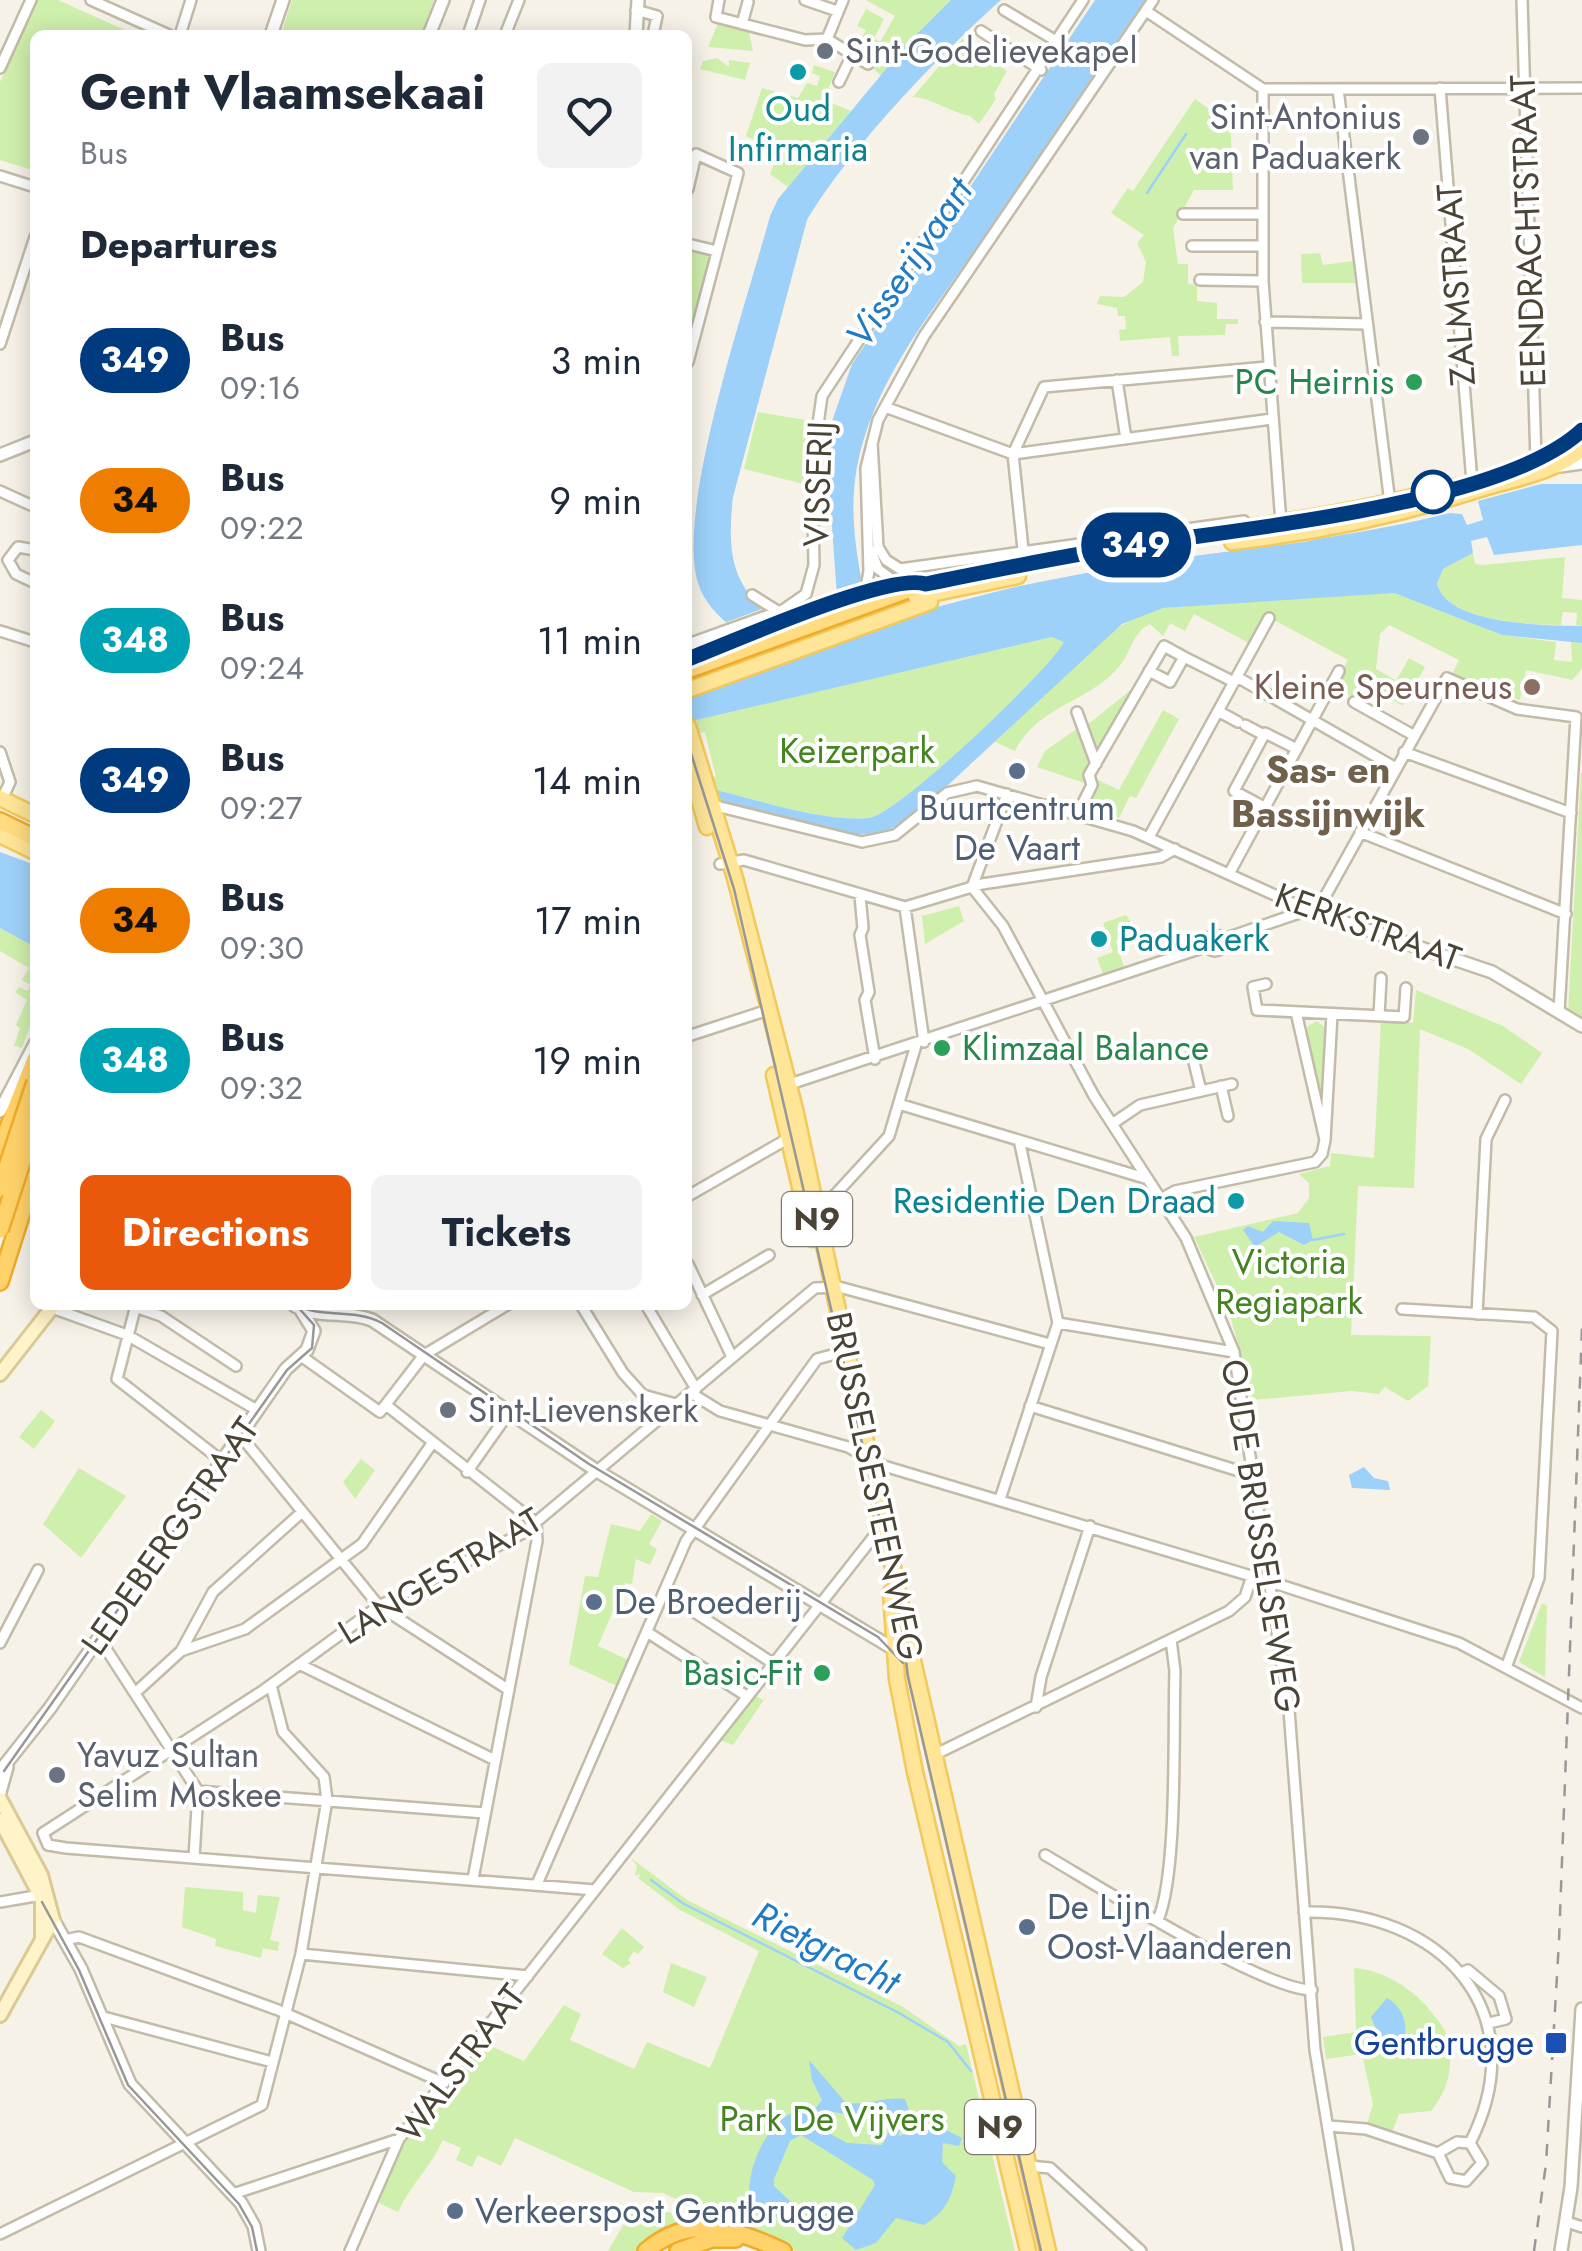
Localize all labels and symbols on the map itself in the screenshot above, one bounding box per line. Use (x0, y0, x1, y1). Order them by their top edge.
place label: Sint-Godelievekapel (845, 26, 1137, 76)
marker: Sint-Godelievekapel (814, 40, 836, 62)
marker: Oud Infirmaria (787, 61, 809, 83)
street label: EENDRACHTSTRAAT (1498, 74, 1558, 388)
place label: Oud Infirmaria (728, 84, 868, 174)
place label: Sint-Antonius van Paduakerk (1189, 92, 1402, 182)
marker: Sint-Antonius van Paduakerk (1410, 126, 1432, 148)
water label: Visserijvaart (832, 165, 987, 358)
street label: ZALMSTRAAT (1424, 182, 1488, 388)
place label: PC Heirnis (1235, 357, 1394, 407)
marker: PC Heirnis (1403, 371, 1425, 393)
street label: VISSERIJ (791, 420, 845, 548)
unlabelled marker (1412, 471, 1454, 513)
line badge: 349 (1078, 512, 1194, 578)
place label: Kleine Speurneus (1254, 662, 1512, 712)
marker: Kleine Speurneus (1521, 676, 1543, 698)
park label: Keizerpark (779, 726, 935, 776)
district label: Sas- en Bassijnwijk (1231, 742, 1425, 841)
marker: Buurtcentrum De Vaart (1006, 760, 1028, 782)
place label: Buurtcentrum De Vaart (919, 783, 1115, 873)
street label: KERKSTRAAT (1268, 870, 1468, 984)
place label: Paduakerk (1119, 914, 1270, 964)
marker: Paduakerk (1088, 928, 1110, 950)
place label: Klimzaal Balance (962, 1023, 1209, 1073)
marker: Klimzaal Balance (931, 1037, 953, 1059)
place label: Residentie Den Draad (893, 1176, 1216, 1226)
marker: Residentie Den Draad (1225, 1190, 1247, 1212)
road number: N9 (782, 1192, 852, 1246)
park label: Victoria Regiapark (1215, 1237, 1363, 1327)
street label: BRUSSELSESTEENWEG (814, 1307, 936, 1665)
street label: OUDE BRUSSELSEWEG (1208, 1356, 1314, 1716)
place label: Sint-Lievenskerk (468, 1385, 699, 1435)
marker: Sint-Lievenskerk (437, 1399, 459, 1421)
street label: LEDEBERGSTRAAT (69, 1407, 271, 1665)
street label: LANGESTRAAT (329, 1495, 551, 1657)
place label: De Broederij (614, 1577, 802, 1627)
marker: De Broederij (583, 1591, 605, 1613)
place label: Basic-Fit (683, 1648, 803, 1698)
marker: Basic-Fit (811, 1662, 833, 1684)
place label: Yavuz Sultan Selim Moskee (77, 1730, 282, 1820)
marker: Yavuz Sultan Selim Moskee (46, 1764, 68, 1786)
place label: De Lijn Oost-Vlaanderen (1047, 1882, 1293, 1972)
water label: Rietgracht (743, 1887, 911, 2009)
marker: De Lijn Oost-Vlaanderen (1016, 1916, 1038, 1938)
street label: WALSTRAAT (385, 1974, 537, 2152)
place label: Gentbrugge (1354, 2018, 1534, 2068)
marker: Gentbrugge (1543, 2030, 1569, 2056)
park label: Park De Vijvers (719, 2094, 945, 2144)
road number: N9 (965, 2100, 1035, 2154)
place label: Verkeerspost Gentbrugge (475, 2186, 855, 2236)
marker: Verkeerspost Gentbrugge (444, 2200, 466, 2222)

